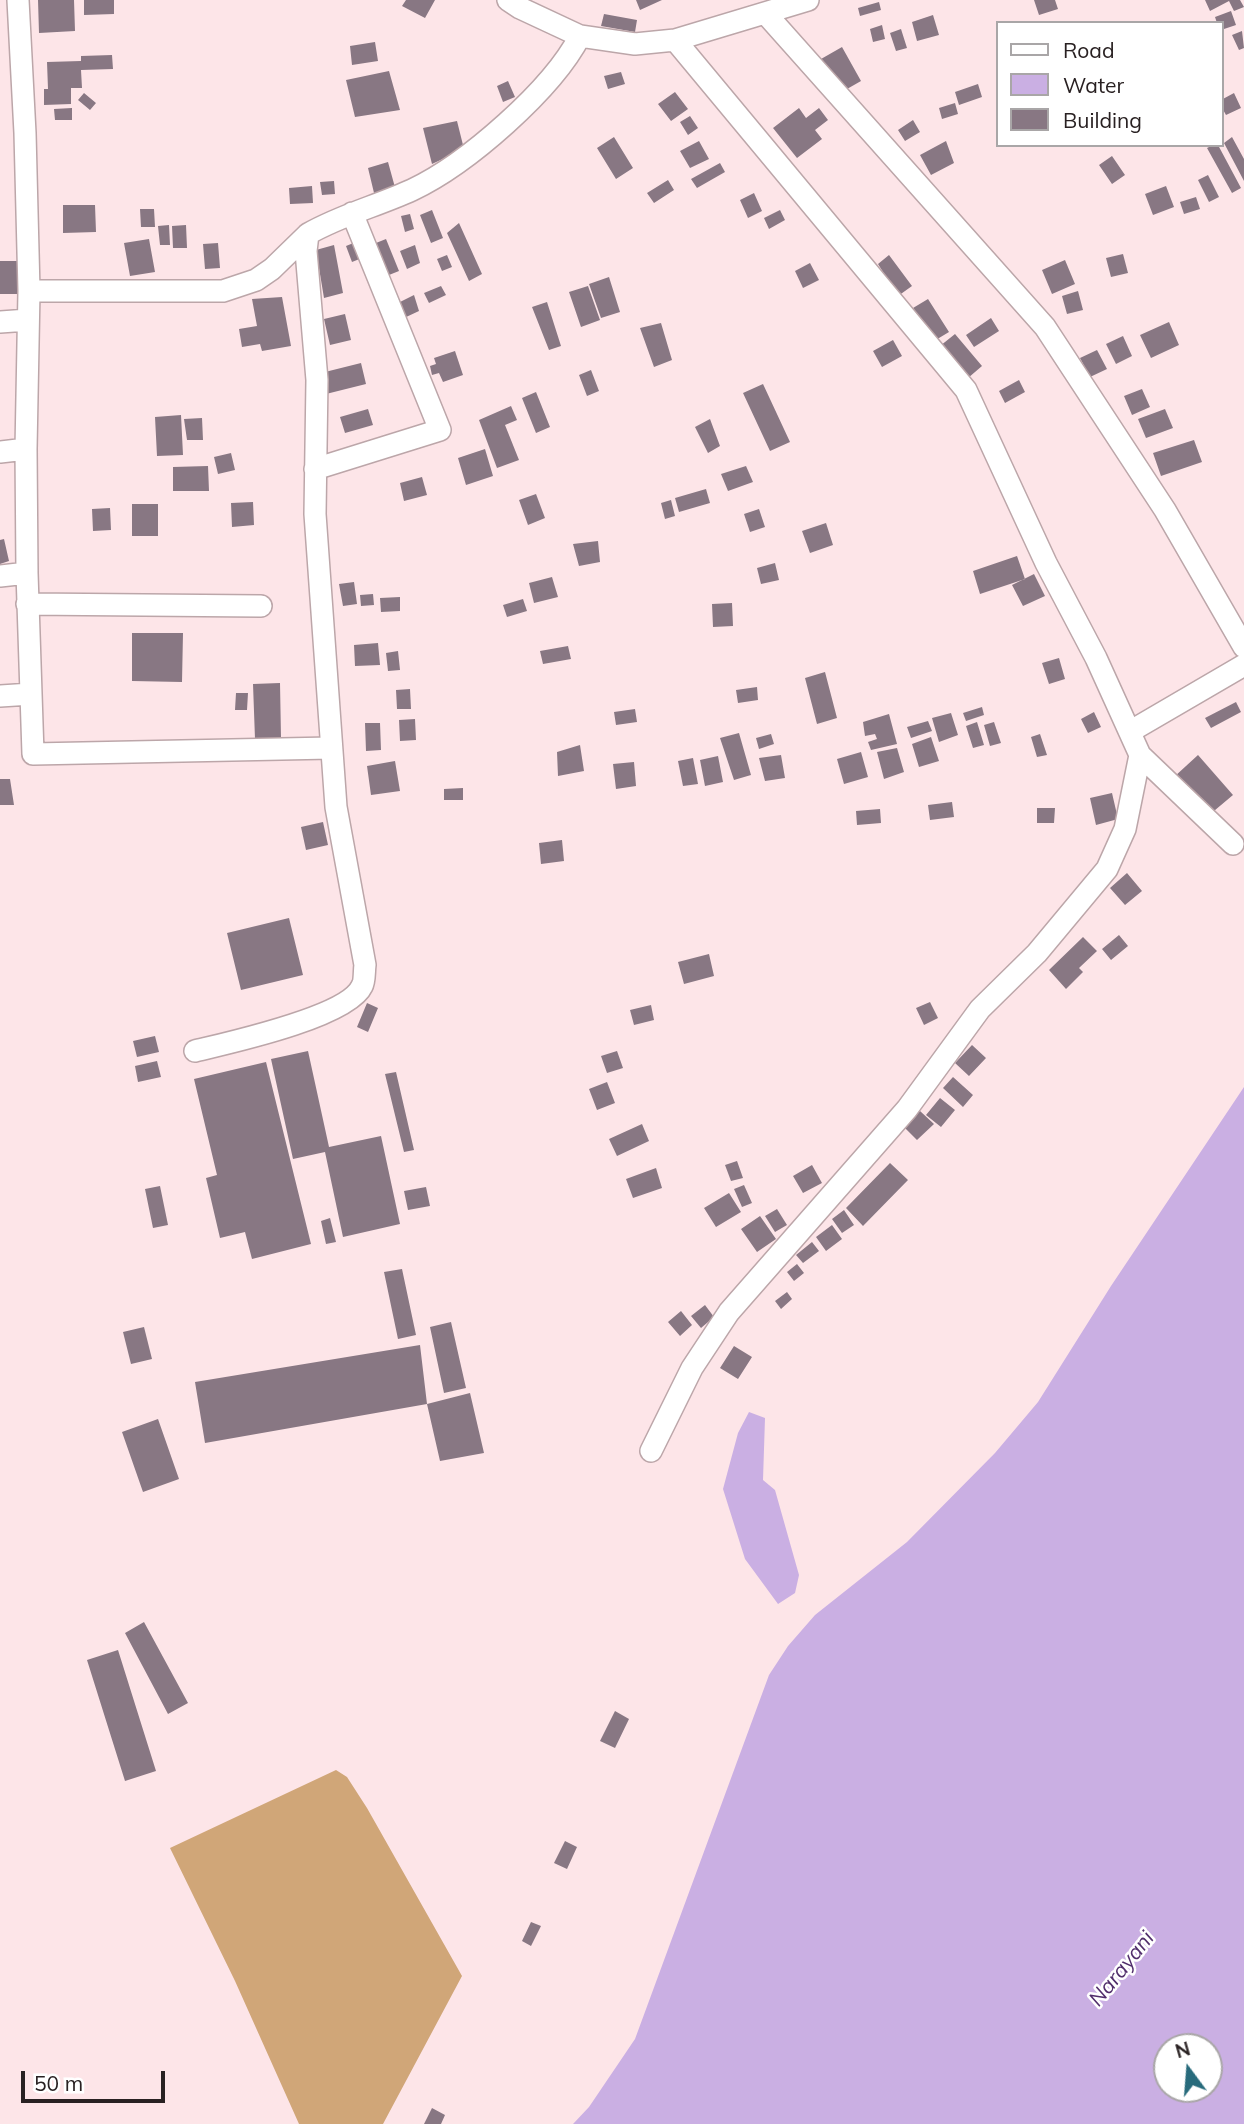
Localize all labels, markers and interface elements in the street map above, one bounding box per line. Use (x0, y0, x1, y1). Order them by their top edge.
legend (996, 21, 1223, 147)
text: Road (1063, 37, 1114, 63)
text: Water (1063, 72, 1124, 98)
text: Building (1063, 107, 1142, 133)
water label: Narayani (1084, 1926, 1160, 2012)
north arrow (1153, 2033, 1223, 2103)
text: N (1173, 2036, 1193, 2063)
scale bar (24, 2058, 168, 2102)
text: 50 m (34, 2070, 83, 2096)

